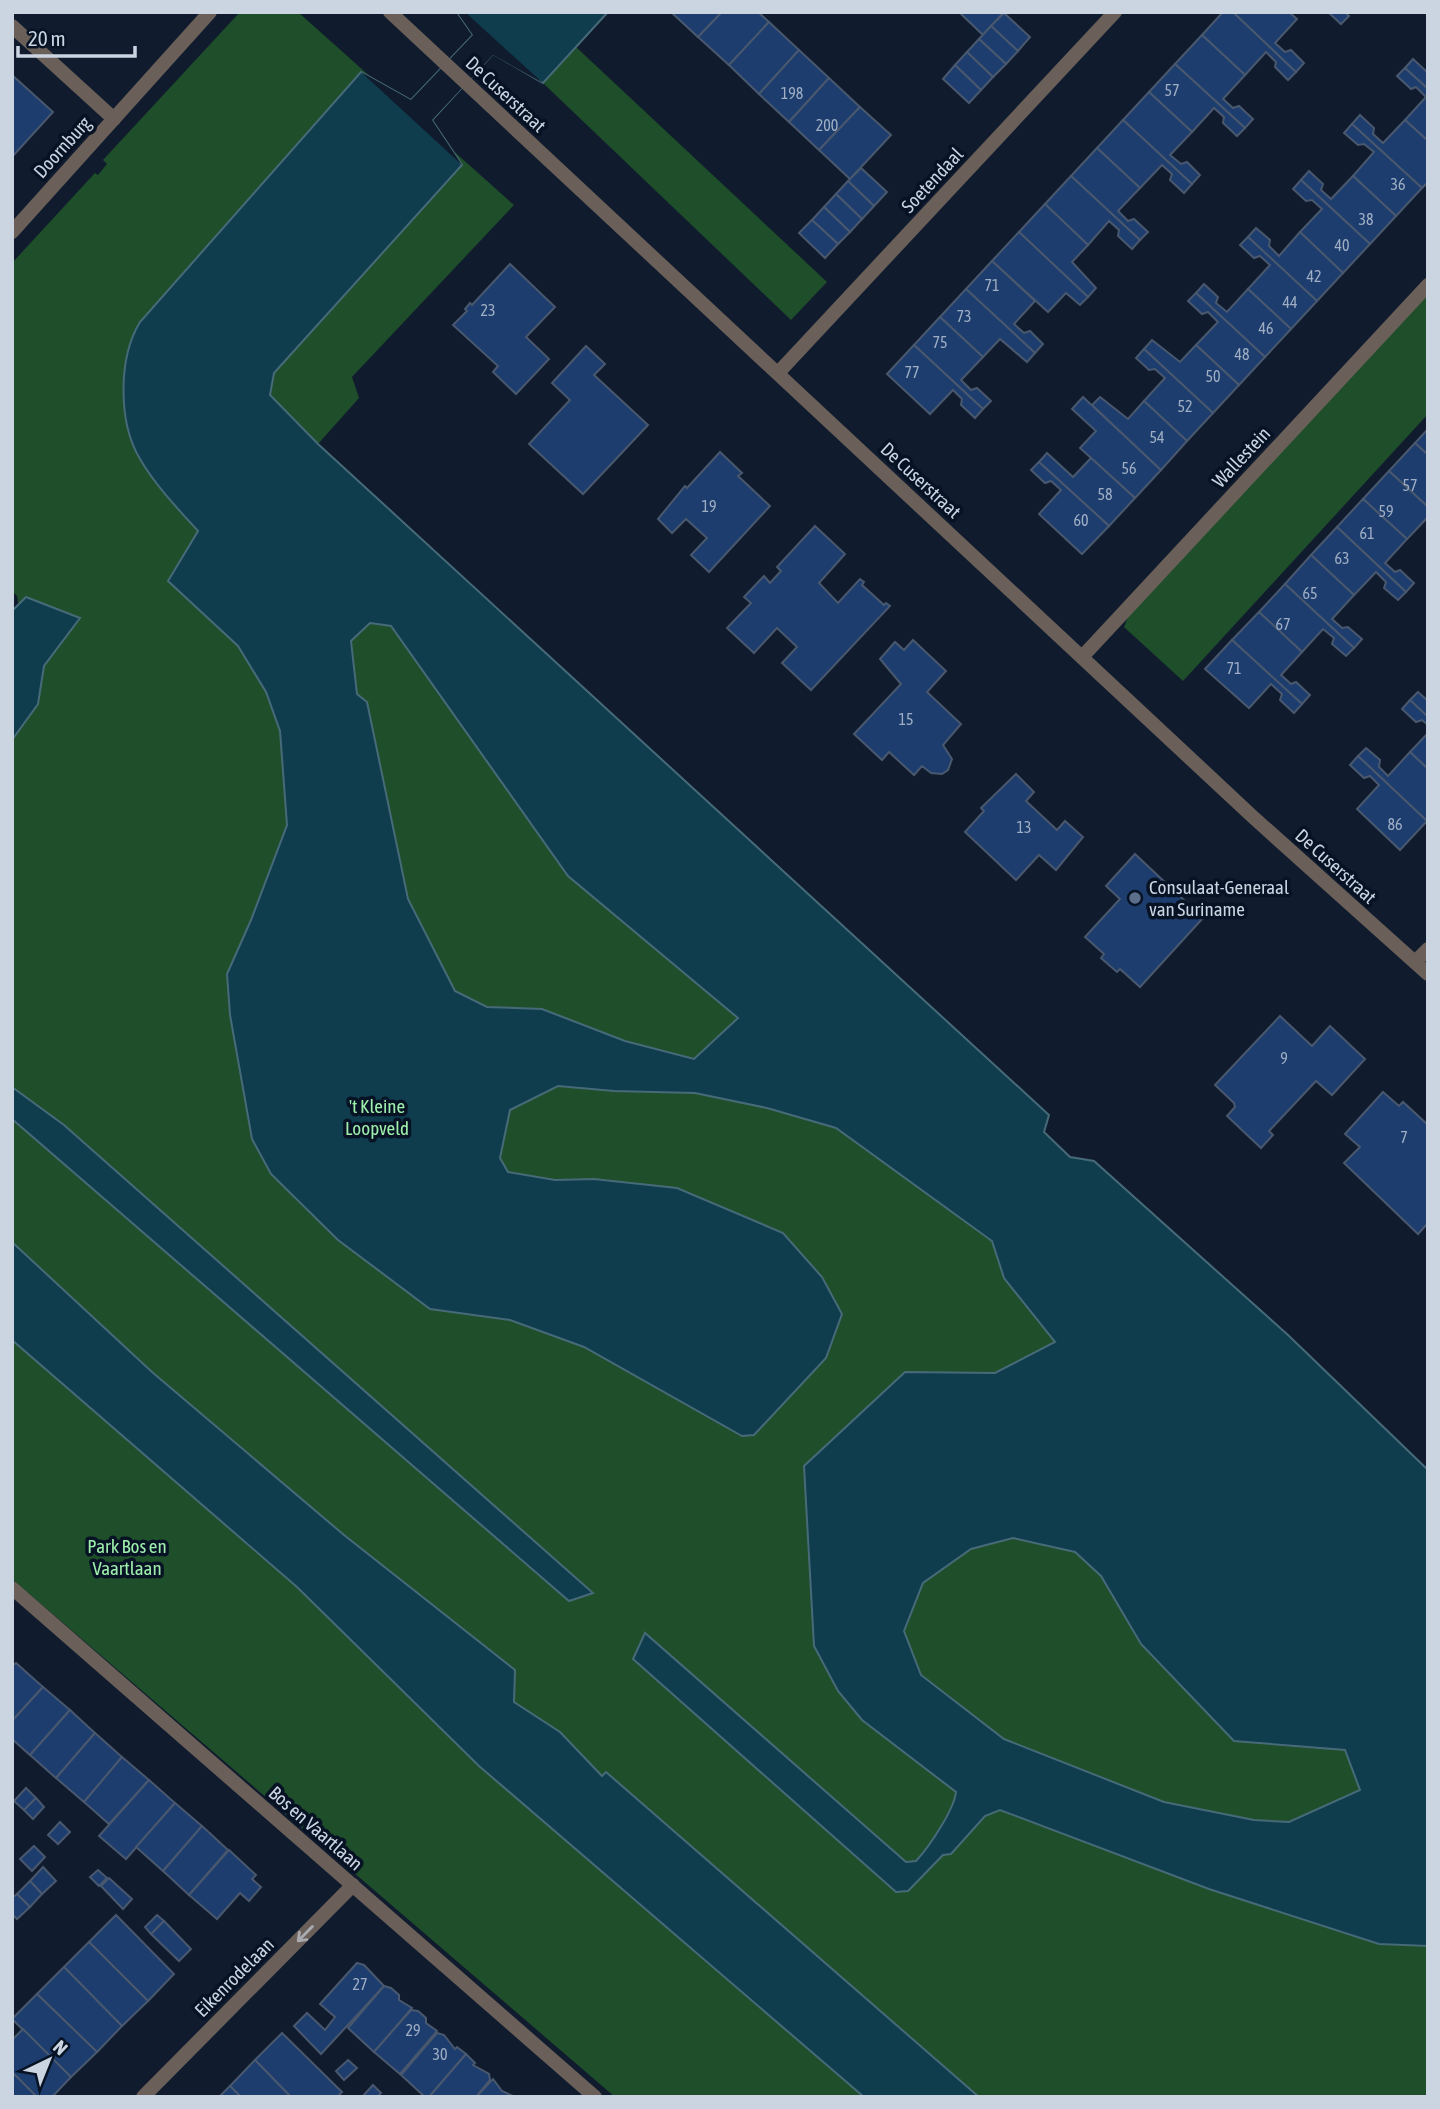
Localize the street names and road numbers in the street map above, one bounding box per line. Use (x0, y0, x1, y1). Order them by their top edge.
street label: De Cuserstraat (462, 51, 550, 137)
street label: Doornburg (29, 111, 96, 182)
street label: Soetendaal (897, 143, 967, 217)
street label: Wallestein (1207, 422, 1275, 492)
street label: De Cuserstraat (877, 437, 965, 523)
street label: De Cuserstraat (1291, 824, 1381, 908)
street label: Bos en Vaartlaan (265, 1781, 367, 1875)
street label: Eikenrodelaan (190, 1933, 278, 2021)

